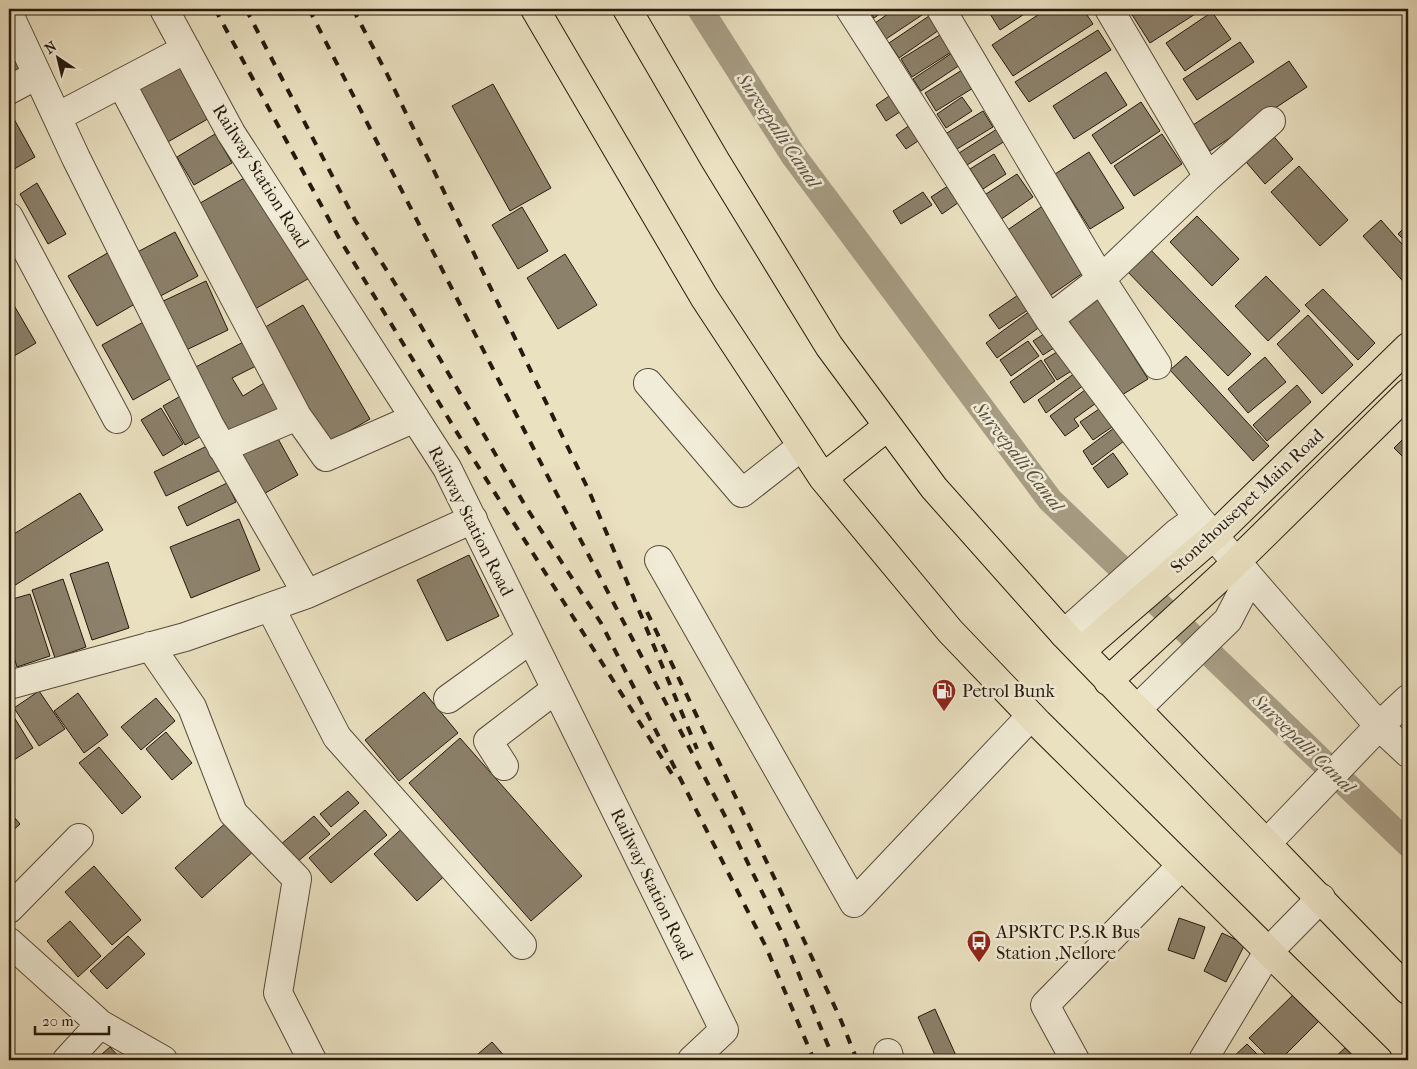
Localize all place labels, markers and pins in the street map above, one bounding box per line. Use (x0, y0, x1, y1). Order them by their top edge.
fuel station icon: Petrol Bunk (931, 678, 957, 712)
place label: Petrol Bunk (962, 681, 1055, 702)
place label: APSRTC P.S.R Bus Station ,Nellore (995, 922, 1140, 964)
bus stop icon: APSRTC P.S.R Bus Station ,Nellore (966, 929, 992, 963)

